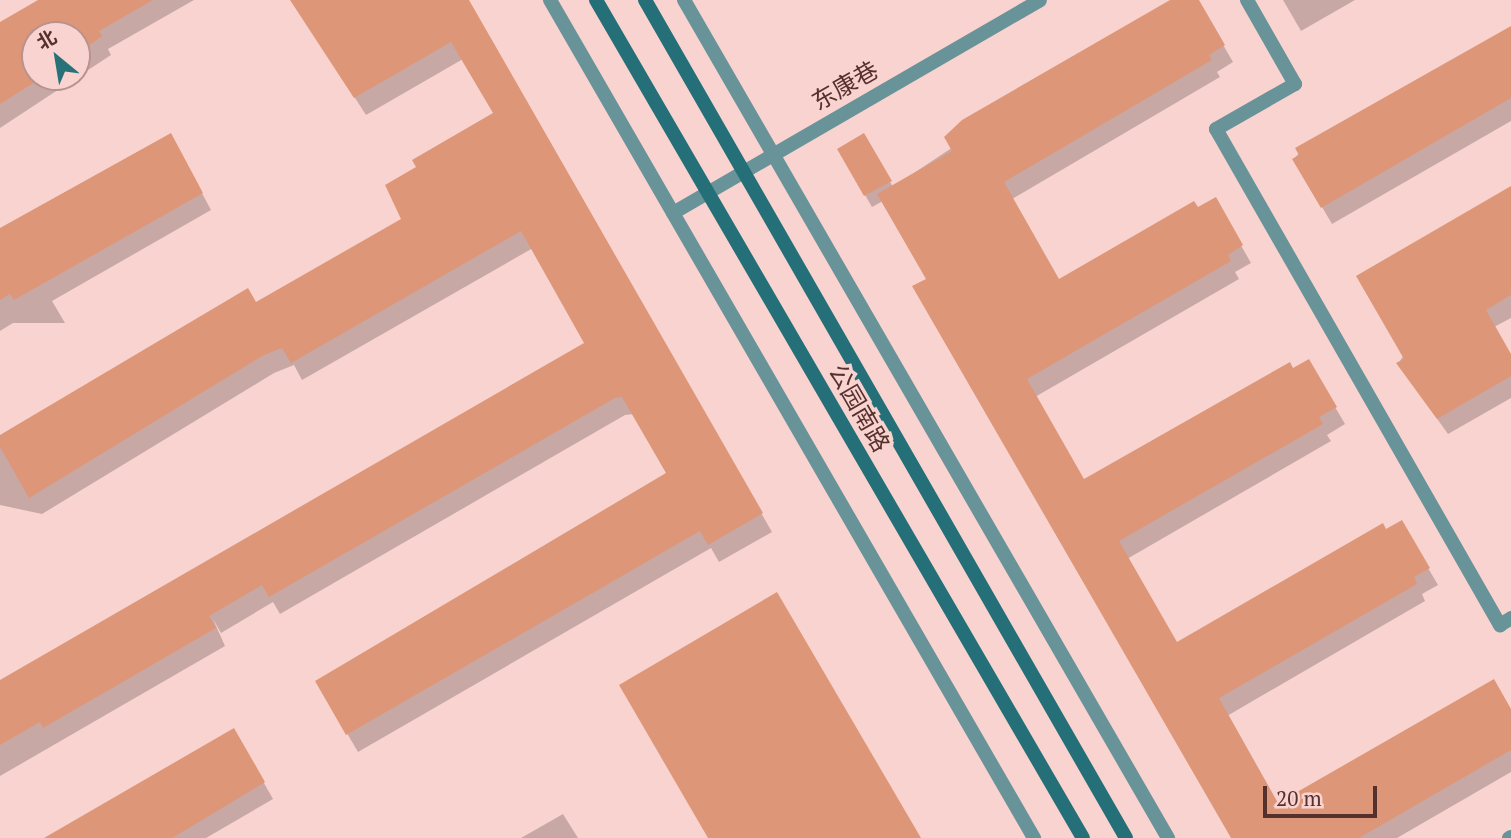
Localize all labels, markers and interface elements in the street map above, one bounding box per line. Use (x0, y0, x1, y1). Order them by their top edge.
north arrow (21, 21, 91, 91)
text: 北 (32, 24, 61, 55)
street label: 东康巷 (807, 56, 883, 116)
street label: 公园南路 (823, 359, 895, 457)
scale bar (1266, 772, 1380, 816)
text: 20 m (1276, 784, 1322, 812)

